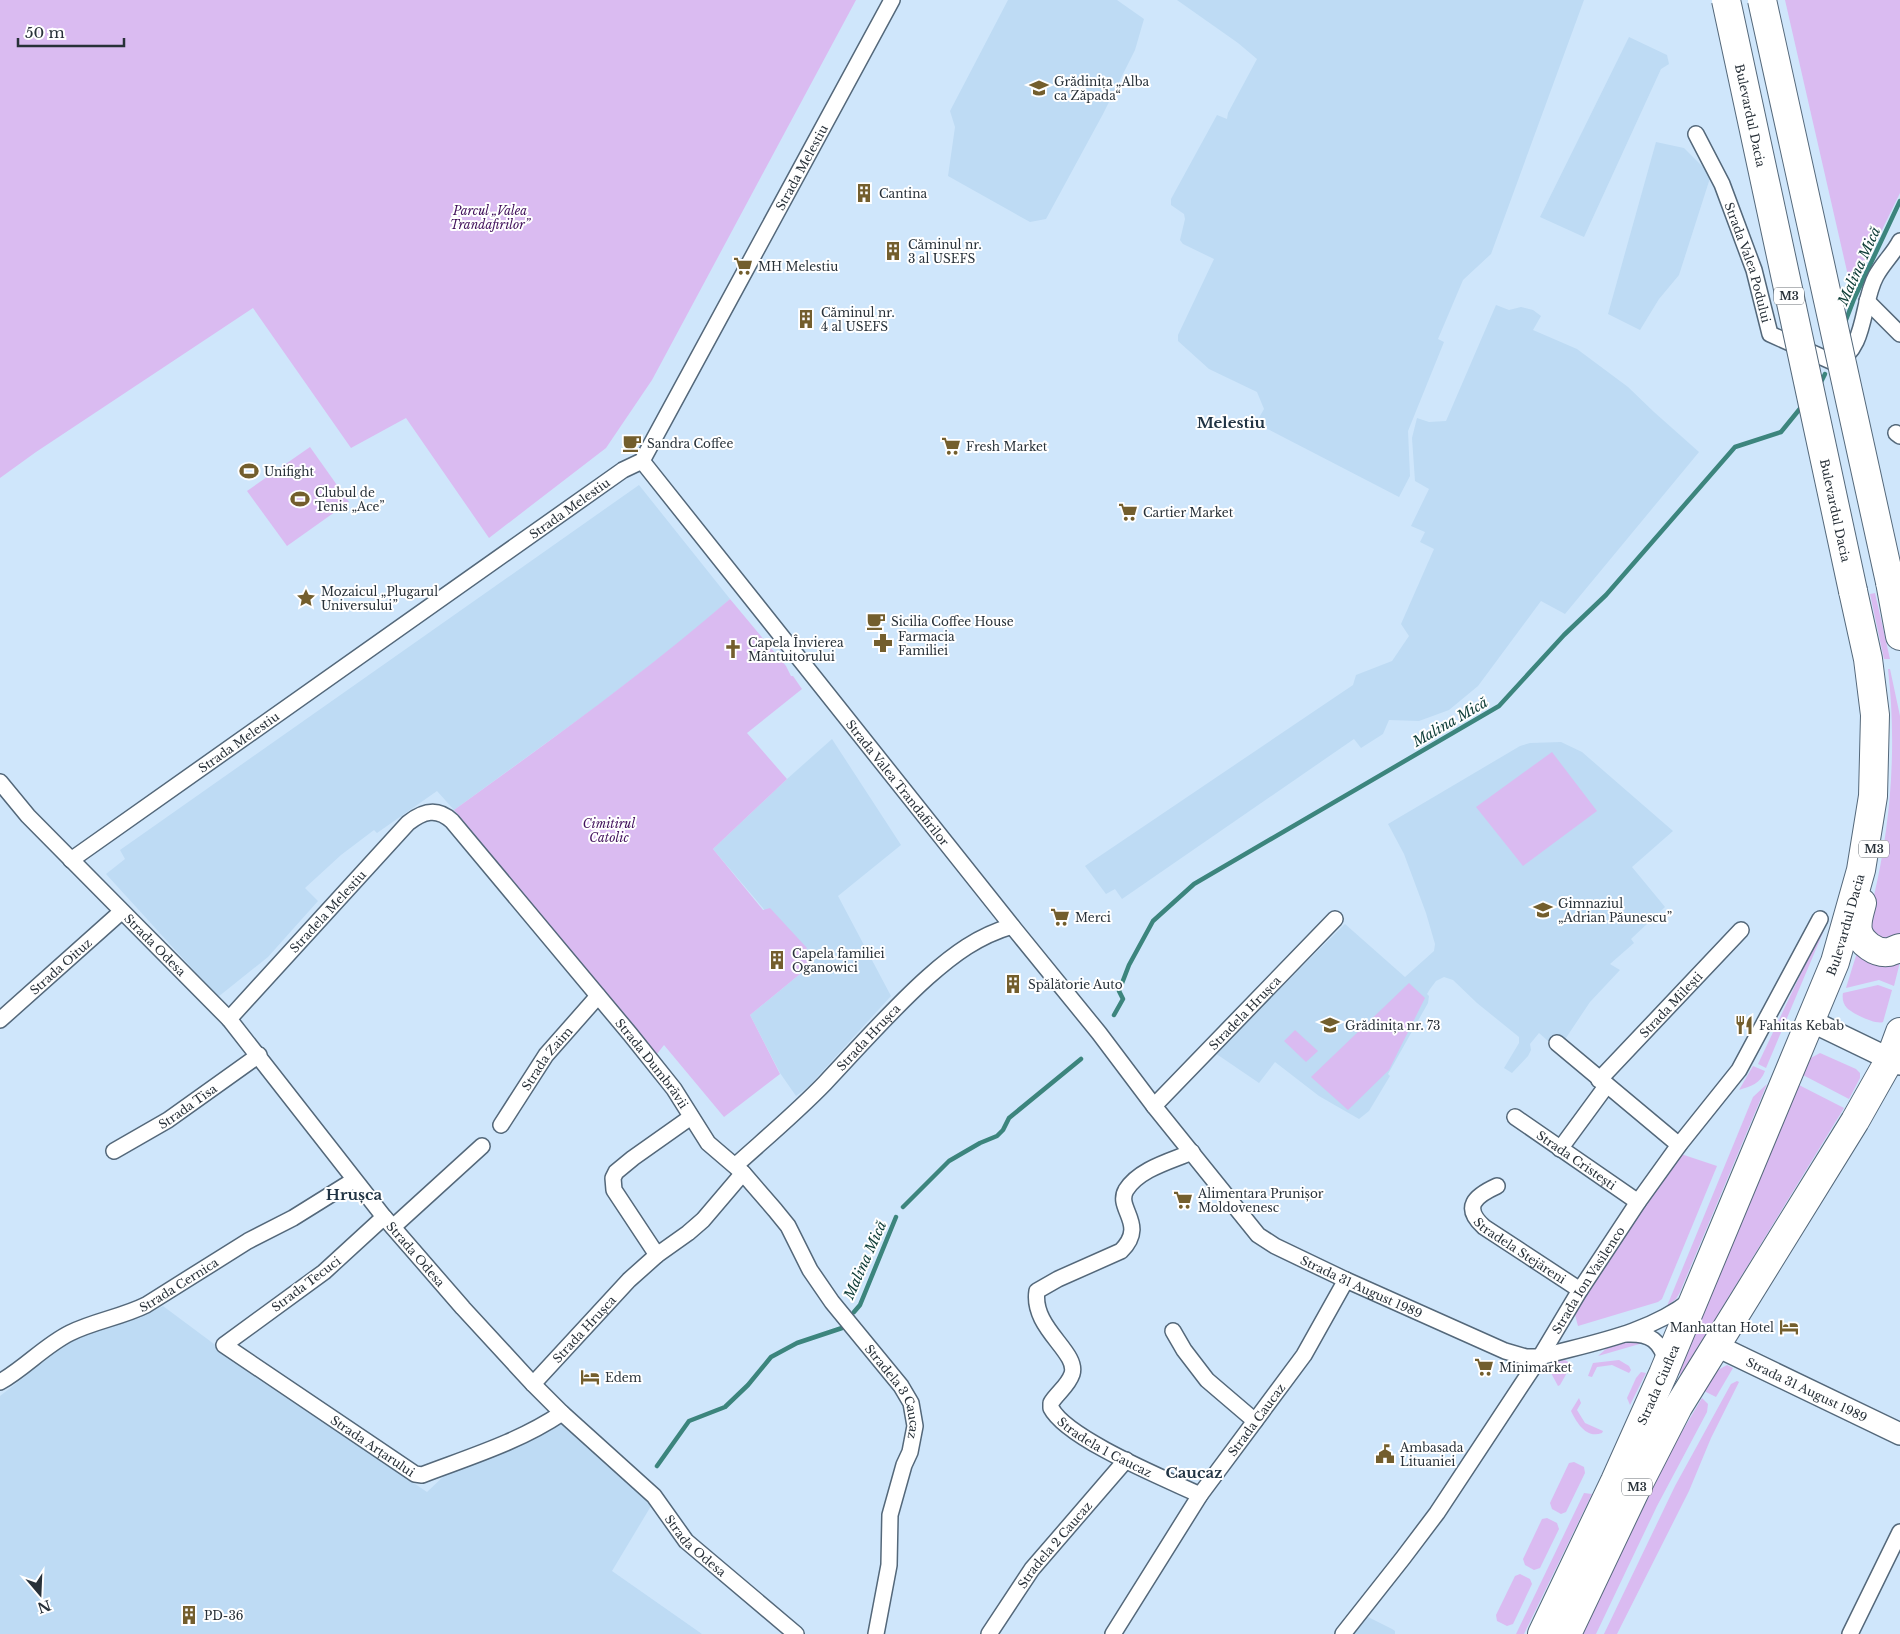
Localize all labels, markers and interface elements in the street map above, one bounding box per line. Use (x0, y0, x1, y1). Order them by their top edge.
scale bar (18, 15, 124, 47)
text: 50 m (25, 23, 65, 42)
street label: Bulevardul Dacia (1732, 62, 1769, 169)
place label: Grădinița „Alba ca Zăpada“ (1054, 74, 1149, 103)
school or university icon: Grădinița „Alba ca Zăpada“ (1028, 77, 1050, 99)
street label: Strada Melestiu (772, 122, 831, 213)
building icon: Cantina (853, 182, 875, 204)
place label: Cantina (879, 186, 927, 201)
street label: Strada Valea Podului (1722, 200, 1774, 324)
park label: Parcul „Valea Trandafirilor” (450, 203, 532, 232)
water label: Malina Mică (1833, 224, 1884, 309)
place label: Căminul nr. 3 al USEFS (908, 237, 982, 266)
building icon: Căminul nr. 3 al USEFS (882, 240, 904, 262)
supermarket icon: MH Melestiu (732, 255, 754, 277)
place label: MH Melestiu (758, 259, 838, 274)
road number: M3 (1774, 288, 1804, 304)
place label: Căminul nr. 4 al USEFS (821, 305, 895, 334)
building icon: Căminul nr. 4 al USEFS (795, 308, 817, 330)
district label: Melestiu (1197, 413, 1266, 432)
cafe icon: Sandra Coffee (621, 432, 643, 454)
supermarket icon: Fresh Market (940, 435, 962, 457)
place label: Sandra Coffee (647, 436, 733, 451)
place label: Fresh Market (966, 439, 1048, 454)
street label: Bulevardul Dacia (1817, 457, 1854, 564)
sports icon: Unifight (238, 460, 260, 482)
place label: Unifight (264, 464, 315, 479)
street label: Strada Melestiu (526, 474, 612, 542)
place label: Clubul de Tenis „Ace” (315, 485, 385, 514)
sports icon: Clubul de Tenis „Ace” (289, 488, 311, 510)
supermarket icon: Cartier Market (1117, 501, 1139, 523)
place label: Cartier Market (1143, 505, 1234, 520)
place label: Mozaicul „Plugarul Universului” (321, 584, 438, 613)
place icon: Mozaicul „Plugarul Universului” (295, 587, 317, 609)
cafe icon: Sicilia Coffee House (865, 610, 887, 632)
place label: Sicilia Coffee House (891, 614, 1014, 629)
place label: Farmacia Familiei (898, 629, 955, 658)
pharmacy icon: Farmacia Familiei (872, 632, 894, 654)
place label: Capela Învierea Mântuitorului (748, 634, 844, 664)
church icon: Capela Învierea Mântuitorului (722, 638, 744, 660)
water label: Malina Mică (1408, 693, 1491, 751)
street label: Strada Melestiu (195, 708, 282, 775)
street label: Strada Valea Trandafirilor (843, 717, 953, 849)
park label: Cimitirul Catolic (583, 816, 635, 845)
road number: M3 (1859, 841, 1889, 858)
street label: Stradela Melestiu (286, 867, 369, 955)
street label: Bulevardul Dacia (1823, 872, 1867, 978)
place label: Gimnaziul „Adrian Păunescu” (1558, 896, 1672, 925)
school or university icon: Gimnaziul „Adrian Păunescu” (1532, 899, 1554, 921)
supermarket icon: Merci (1049, 906, 1071, 928)
street label: Strada Odesa (121, 910, 189, 979)
place label: Merci (1075, 910, 1111, 925)
street label: Strada Oituz (27, 934, 95, 997)
place label: Capela familiei Oganowici (792, 946, 885, 975)
building icon: Capela familiei Oganowici (766, 949, 788, 971)
street label: Strada Milești (1636, 969, 1705, 1040)
street label: Stradela Hrușca (1205, 972, 1284, 1053)
building icon: Spălătorie Auto (1002, 973, 1024, 995)
place label: Spălătorie Auto (1028, 977, 1123, 992)
street label: Strada Hrușca (833, 1000, 903, 1074)
school or university icon: Grădinița nr. 73 (1319, 1014, 1341, 1036)
restaurant icon: Fahitas Kebab (1733, 1014, 1755, 1036)
street label: Strada Dumbrăvii (613, 1015, 692, 1111)
place label: Grădinița nr. 73 (1345, 1018, 1440, 1034)
place label: Fahitas Kebab (1759, 1018, 1844, 1033)
street label: Strada Zaim (518, 1023, 575, 1093)
street label: Strada Tisa (155, 1080, 220, 1132)
street label: Strada Cristești (1534, 1127, 1619, 1192)
district label: Hrușca (326, 1185, 383, 1204)
place label: Alimentara Prunișor Moldovenesc (1197, 1186, 1324, 1215)
supermarket icon: Alimentara Prunișor Moldovenesc (1172, 1189, 1194, 1211)
street label: Stradela Stejăreni (1471, 1214, 1569, 1286)
street label: Strada Odesa (384, 1218, 449, 1290)
water label: Malina Mică (839, 1218, 890, 1303)
street label: Strada Ion Vasilenco (1548, 1223, 1628, 1336)
street label: Strada 31 August 1989 (1298, 1252, 1425, 1321)
street label: Strada Tecuci (269, 1253, 343, 1315)
street label: Strada Cernica (137, 1254, 221, 1315)
street label: Strada Hrușca (549, 1292, 619, 1366)
hotel icon: Manhattan Hotel (1778, 1316, 1800, 1338)
place label: Manhattan Hotel (1670, 1320, 1774, 1335)
street label: Stradela 3 Caucaz (862, 1341, 922, 1441)
street label: Strada Ciuflea (1634, 1342, 1682, 1427)
street label: Strada 31 August 1989 (1744, 1354, 1870, 1425)
supermarket icon: Minimarket (1473, 1356, 1495, 1378)
place label: Minimarket (1499, 1360, 1573, 1375)
hotel icon: Edem (579, 1366, 601, 1388)
place label: Edem (605, 1370, 642, 1385)
street label: Strada Caucaz (1224, 1380, 1288, 1459)
street label: Strada Arțarului (328, 1412, 418, 1479)
street label: Stradela 1 Caucaz (1055, 1414, 1155, 1480)
place label: Ambasada Lituaniei (1399, 1440, 1464, 1469)
public building icon: Ambasada Lituaniei (1374, 1443, 1396, 1465)
district label: Caucaz (1165, 1463, 1223, 1482)
road number: M3 (1622, 1478, 1652, 1495)
street label: Stradela 2 Caucaz (1014, 1498, 1095, 1591)
street label: Strada Odesa (662, 1512, 730, 1580)
north arrow (15, 1569, 65, 1619)
text: N (35, 1596, 53, 1617)
building icon: PD-36 (178, 1604, 200, 1626)
place label: PD-36 (204, 1608, 244, 1623)

